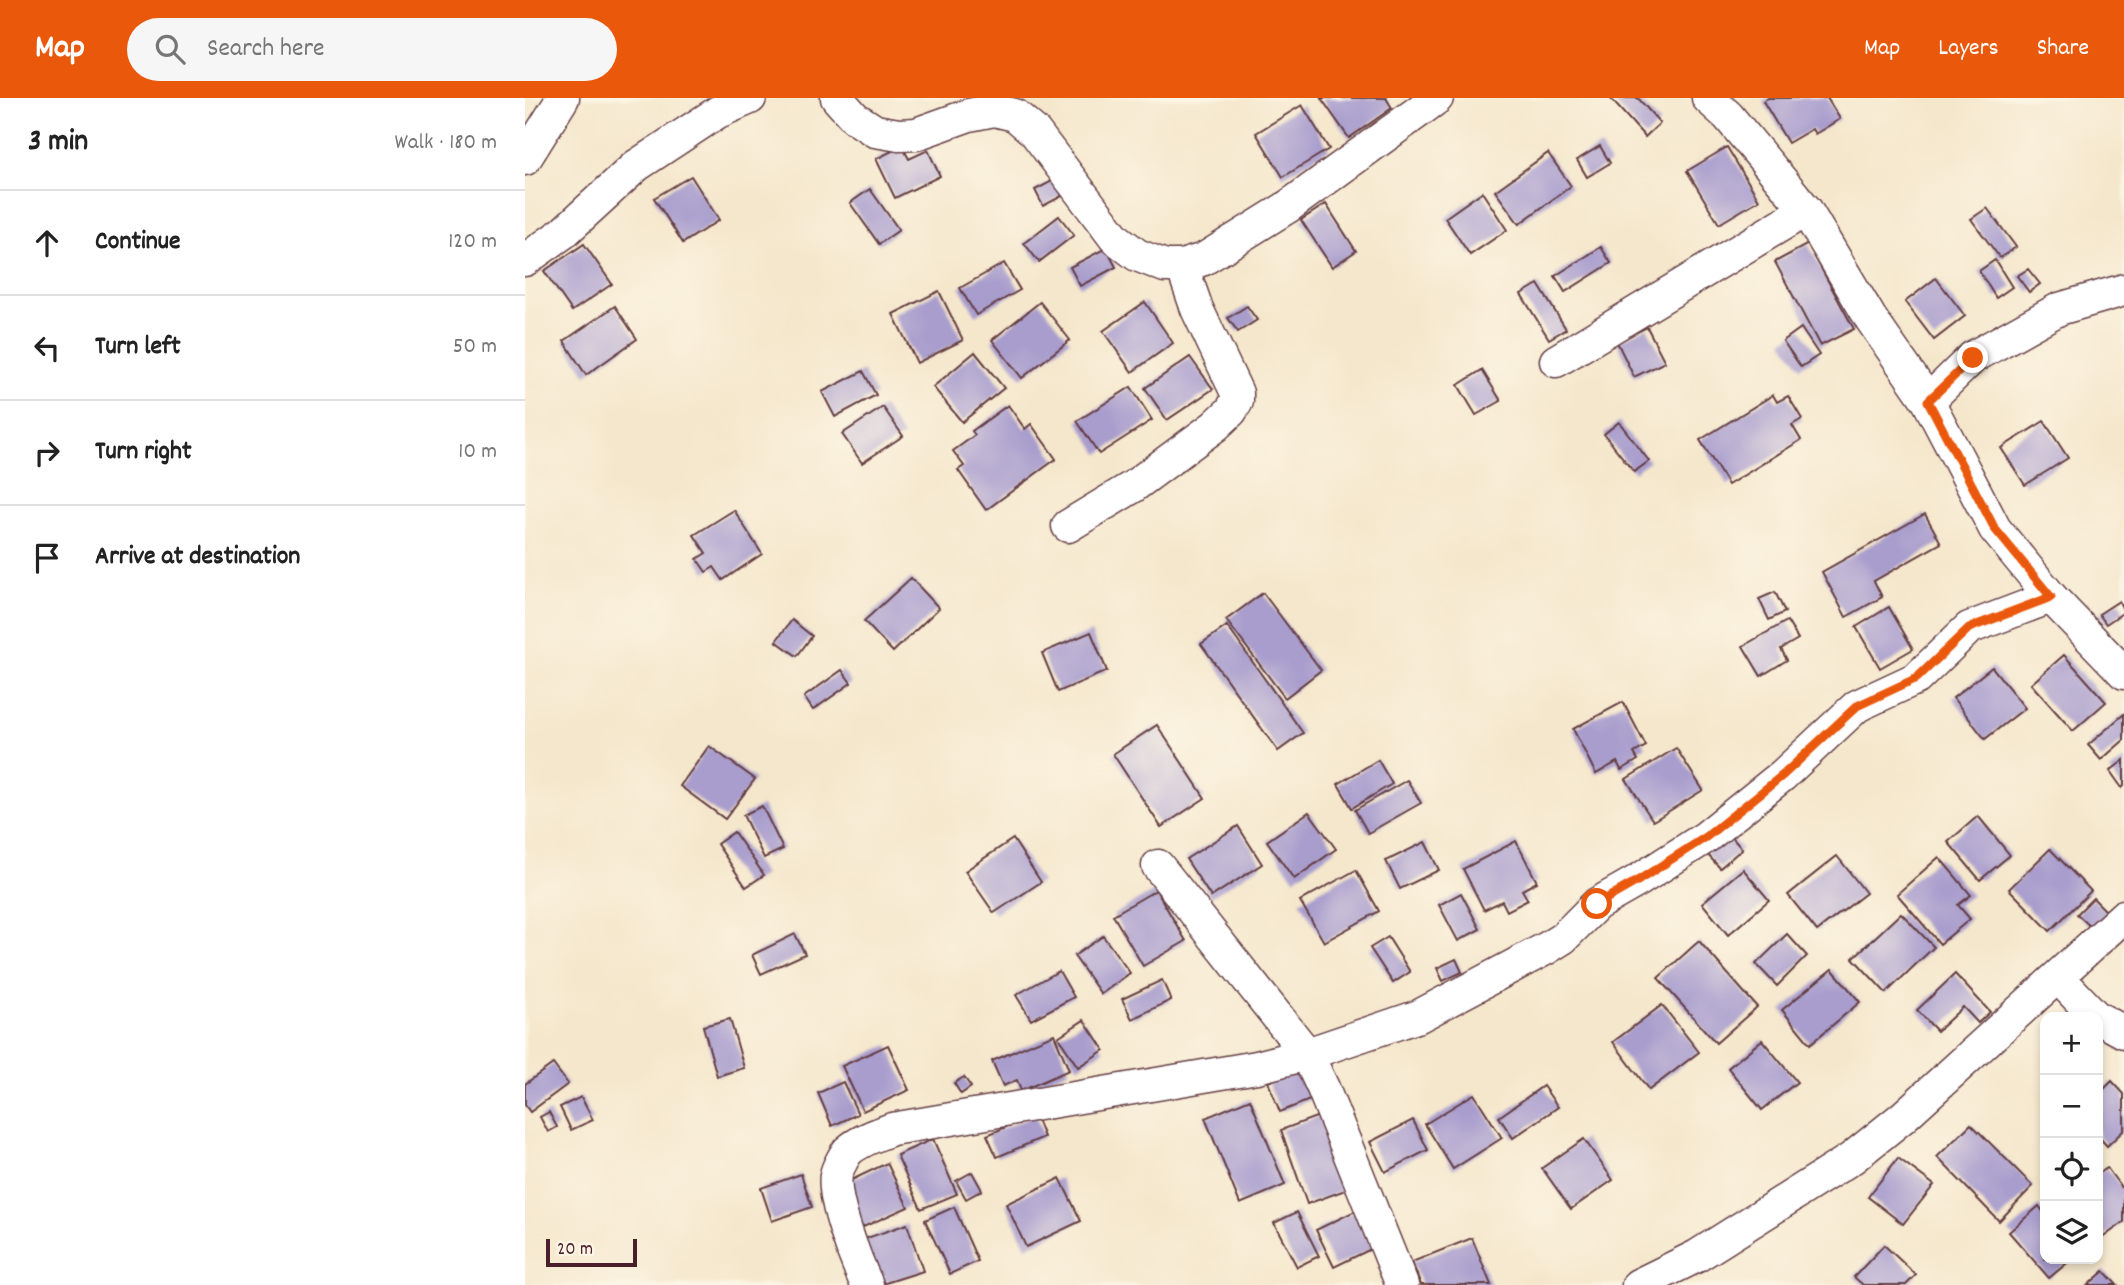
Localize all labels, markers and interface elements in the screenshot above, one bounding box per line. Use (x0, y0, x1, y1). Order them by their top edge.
search box (127, 18, 617, 81)
text: Map (35, 26, 85, 73)
icon: search (151, 30, 189, 68)
text: Search here (207, 31, 325, 68)
text: Map (1864, 32, 1900, 66)
text: Layers (1938, 32, 1999, 66)
text: Share (2037, 32, 2089, 66)
text: 3 min (28, 122, 88, 165)
text: Walk · 180 m (394, 127, 497, 160)
icon: ahead (28, 224, 66, 262)
text: Continue (95, 224, 180, 261)
text: 120 m (448, 226, 497, 259)
icon: left (28, 329, 66, 367)
text: Turn left (95, 329, 181, 366)
text: 50 m (453, 331, 497, 364)
route end (1957, 342, 1988, 373)
icon: right (28, 434, 66, 472)
text: Turn right (95, 434, 192, 471)
text: 10 m (458, 436, 497, 469)
icon: arrive (28, 539, 66, 577)
text: Arrive at destination (95, 539, 300, 576)
route start (1581, 888, 1612, 919)
map controls (2040, 1012, 2103, 1264)
button: + (2040, 1012, 2103, 1075)
button: − (2040, 1075, 2103, 1138)
button: locate (2040, 1138, 2103, 1201)
button: layers (2040, 1201, 2103, 1264)
scale bar (546, 1236, 637, 1268)
text: 20 m (557, 1237, 593, 1264)

